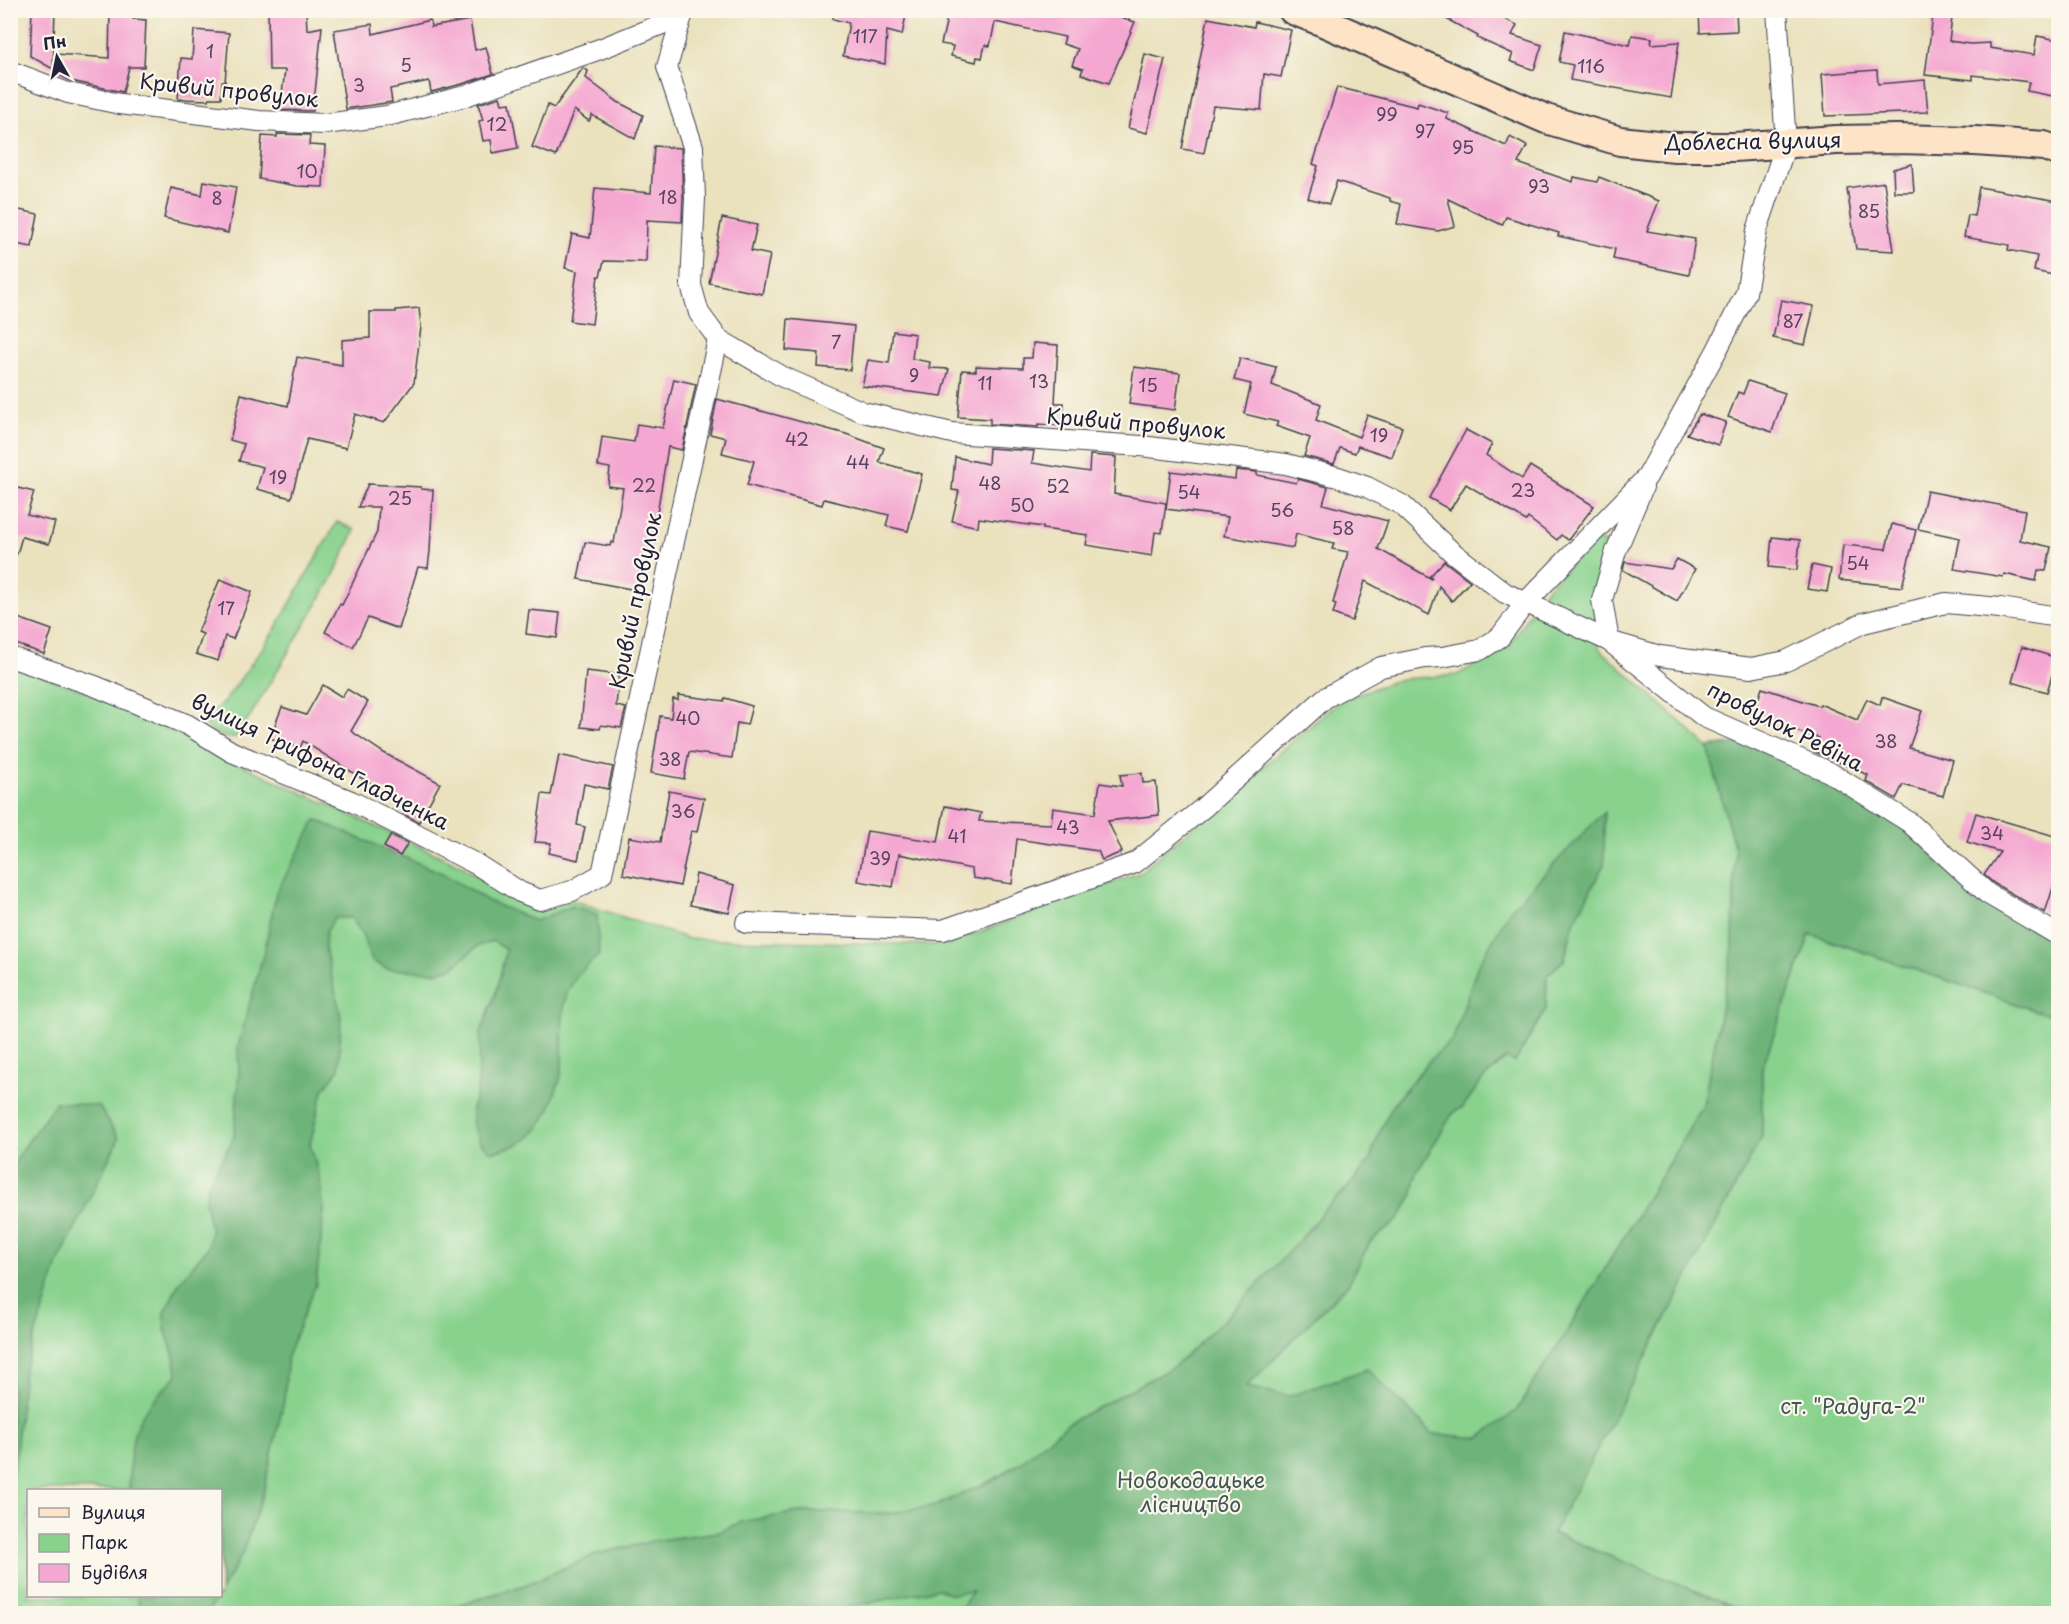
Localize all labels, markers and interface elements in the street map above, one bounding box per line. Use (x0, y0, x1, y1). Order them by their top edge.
house number: 117 (852, 22, 878, 49)
north arrow (27, 27, 87, 87)
text: Пн (41, 28, 68, 55)
house number: 1 (206, 37, 214, 64)
house number: 5 (400, 51, 412, 78)
house number: 116 (1577, 52, 1605, 79)
street label: Кривий провулок (138, 64, 321, 114)
house number: 3 (353, 71, 365, 98)
house number: 99 (1376, 100, 1398, 127)
house number: 12 (487, 110, 507, 137)
house number: 97 (1415, 117, 1435, 144)
street label: Доблесна вулиця (1663, 122, 1842, 158)
house number: 95 (1452, 133, 1474, 160)
house number: 10 (296, 157, 318, 184)
house number: 93 (1528, 172, 1550, 199)
house number: 18 (658, 183, 678, 210)
house number: 8 (211, 184, 223, 211)
house number: 85 (1858, 197, 1880, 224)
house number: 87 (1783, 307, 1803, 334)
house number: 7 (831, 328, 841, 355)
house number: 9 (909, 361, 919, 388)
house number: 13 (1029, 367, 1049, 394)
house number: 11 (977, 369, 993, 396)
house number: 15 (1138, 371, 1158, 398)
street label: Кривий провулок (1045, 398, 1228, 446)
house number: 19 (1370, 421, 1388, 448)
house number: 42 (785, 425, 809, 452)
house number: 44 (846, 448, 870, 475)
house number: 19 (269, 463, 287, 490)
house number: 48 (978, 469, 1002, 496)
house number: 22 (632, 471, 656, 498)
house number: 52 (1046, 472, 1070, 499)
house number: 23 (1511, 476, 1535, 503)
house number: 54 (1177, 478, 1201, 505)
house number: 25 (388, 484, 412, 511)
house number: 50 (1010, 491, 1034, 518)
house number: 56 (1270, 496, 1294, 523)
street label: Кривий провулок (600, 509, 668, 692)
house number: 58 (1332, 514, 1354, 541)
house number: 54 (1846, 549, 1870, 576)
house number: 17 (217, 594, 235, 621)
street label: провулок Ревіна (1702, 672, 1870, 778)
street label: вулиця Трифона Гладченка (186, 684, 455, 837)
house number: 40 (675, 704, 701, 731)
house number: 38 (1874, 727, 1898, 754)
house number: 38 (658, 745, 682, 772)
house number: 36 (671, 797, 695, 824)
house number: 43 (1056, 813, 1080, 840)
house number: 34 (1980, 819, 2004, 846)
house number: 41 (948, 822, 966, 849)
house number: 39 (869, 844, 891, 871)
park label: ст. "Радуга-2" (1780, 1389, 1926, 1421)
park label: Новокодацьке лісництво (1117, 1463, 1265, 1519)
legend (27, 1489, 222, 1597)
text: Вулиця (81, 1498, 146, 1525)
text: Парк (81, 1528, 128, 1555)
text: Будівля (81, 1558, 148, 1585)

